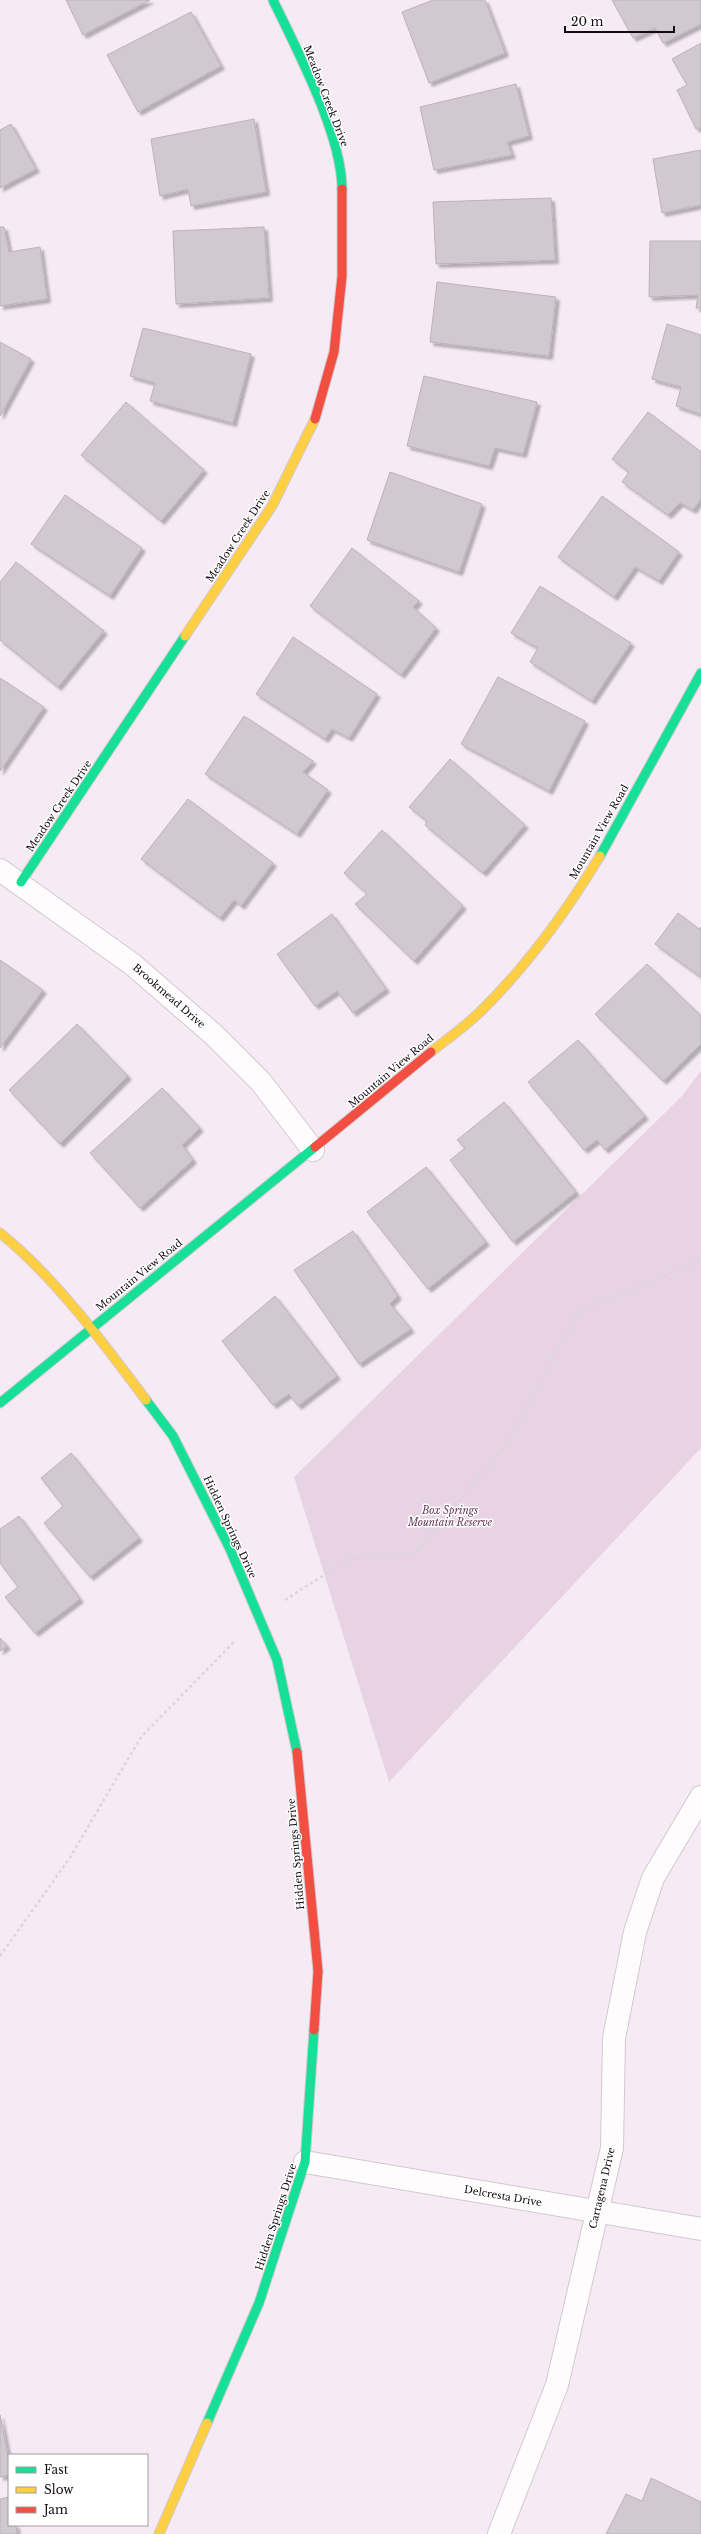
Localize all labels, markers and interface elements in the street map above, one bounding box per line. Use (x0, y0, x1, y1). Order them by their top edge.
scale bar (565, 8, 674, 34)
text: 20 m (571, 14, 603, 29)
street label: Meadow Creek Drive (301, 43, 351, 149)
street label: Meadow Creek Drive (203, 487, 273, 585)
street label: Meadow Creek Drive (23, 757, 95, 854)
street label: Mountain View Road (567, 782, 632, 882)
street label: Brookmead Drive (130, 961, 208, 1031)
street label: Mountain View Road (346, 1031, 436, 1110)
street label: Mountain View Road (93, 1236, 185, 1314)
street label: Hidden Springs Drive (200, 1474, 260, 1581)
park label: Box Springs Mountain Reserve (407, 1504, 493, 1529)
street label: Hidden Springs Drive (285, 1797, 307, 1910)
street label: Cartagena Drive (586, 2146, 618, 2230)
street label: Hidden Springs Drive (253, 2162, 300, 2272)
street label: Delcresta Drive (463, 2183, 543, 2209)
legend (8, 2454, 148, 2526)
text: Fast (44, 2462, 69, 2477)
text: Slow (44, 2482, 74, 2497)
text: Jam (42, 2502, 68, 2517)

